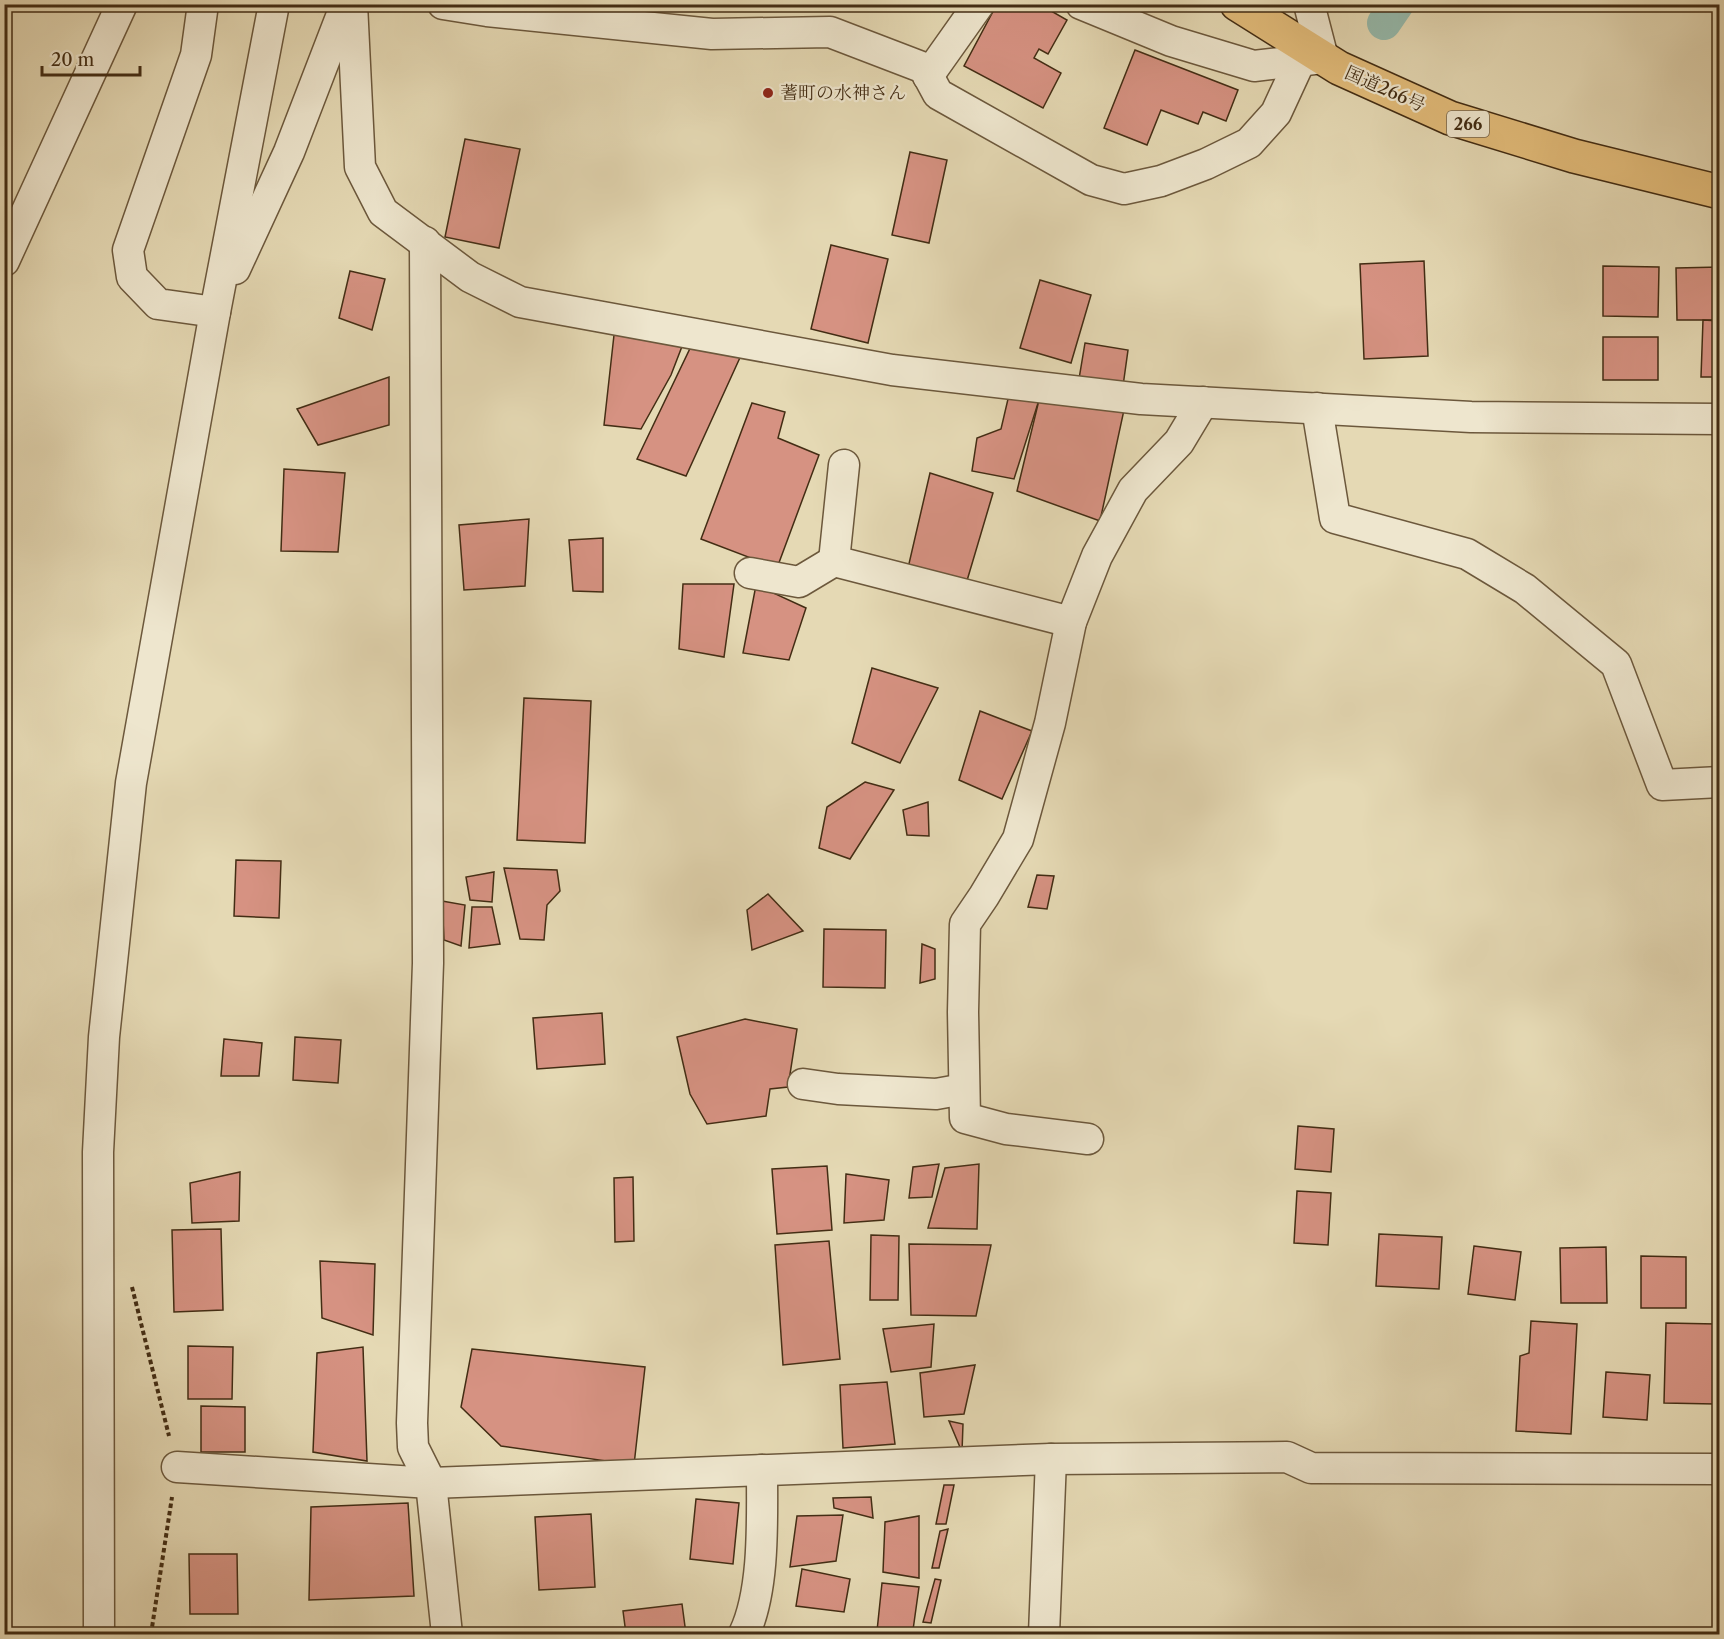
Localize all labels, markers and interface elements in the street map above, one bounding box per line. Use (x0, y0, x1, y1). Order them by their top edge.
scale bar (42, 39, 140, 77)
text: 20 m (51, 49, 95, 71)
street label: 国道266号 (1342, 62, 1428, 116)
place label: 蓍町の水神さん (780, 82, 906, 104)
marker: 蓍町の水神さん (761, 86, 775, 100)
road number: 266 (1447, 111, 1489, 137)

